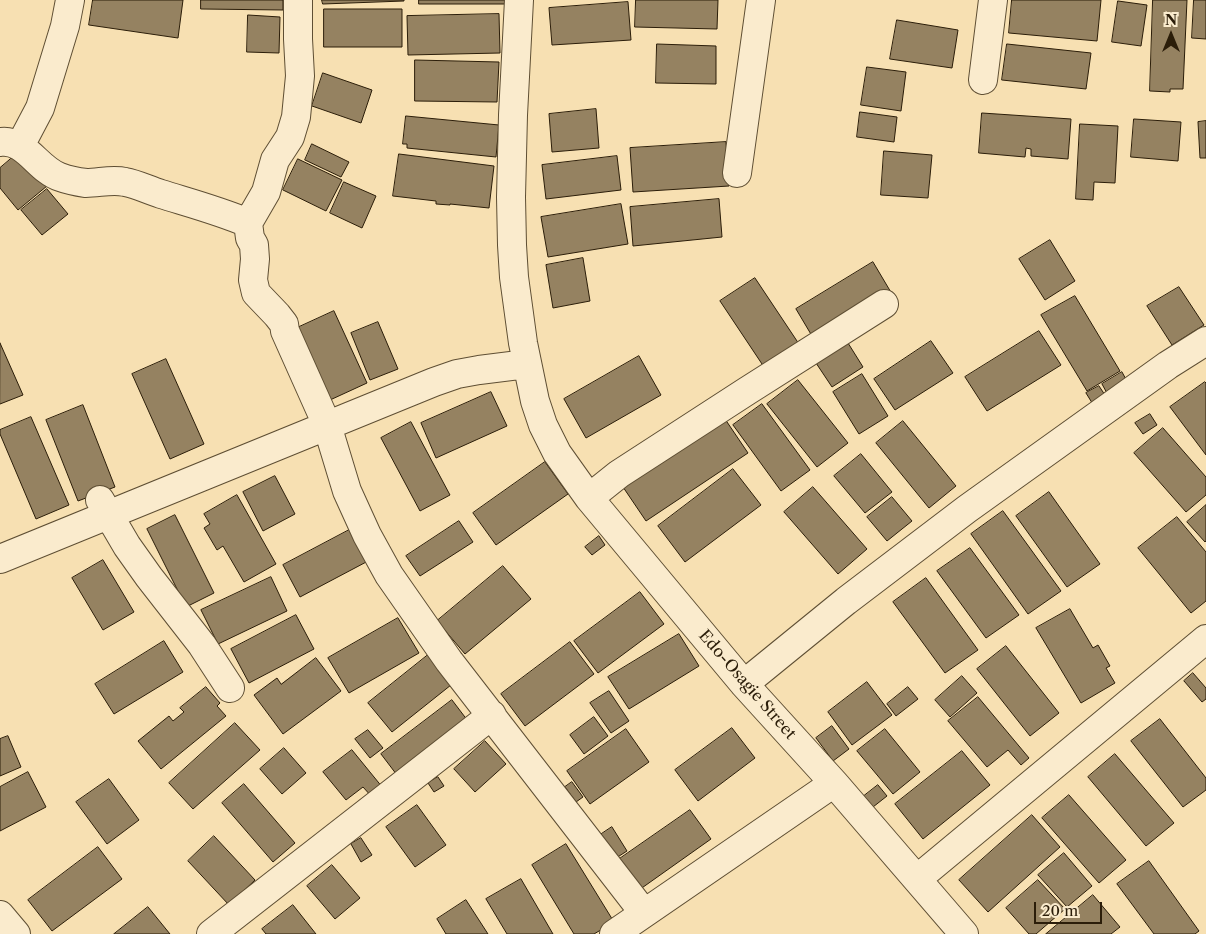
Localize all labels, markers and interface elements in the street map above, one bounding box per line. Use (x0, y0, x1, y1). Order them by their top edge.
north arrow (1146, 10, 1196, 60)
text: N (1165, 11, 1177, 29)
street label: Edo-Osagie Street (694, 626, 800, 744)
scale bar (1036, 892, 1104, 924)
text: 20 m (1042, 901, 1078, 920)

